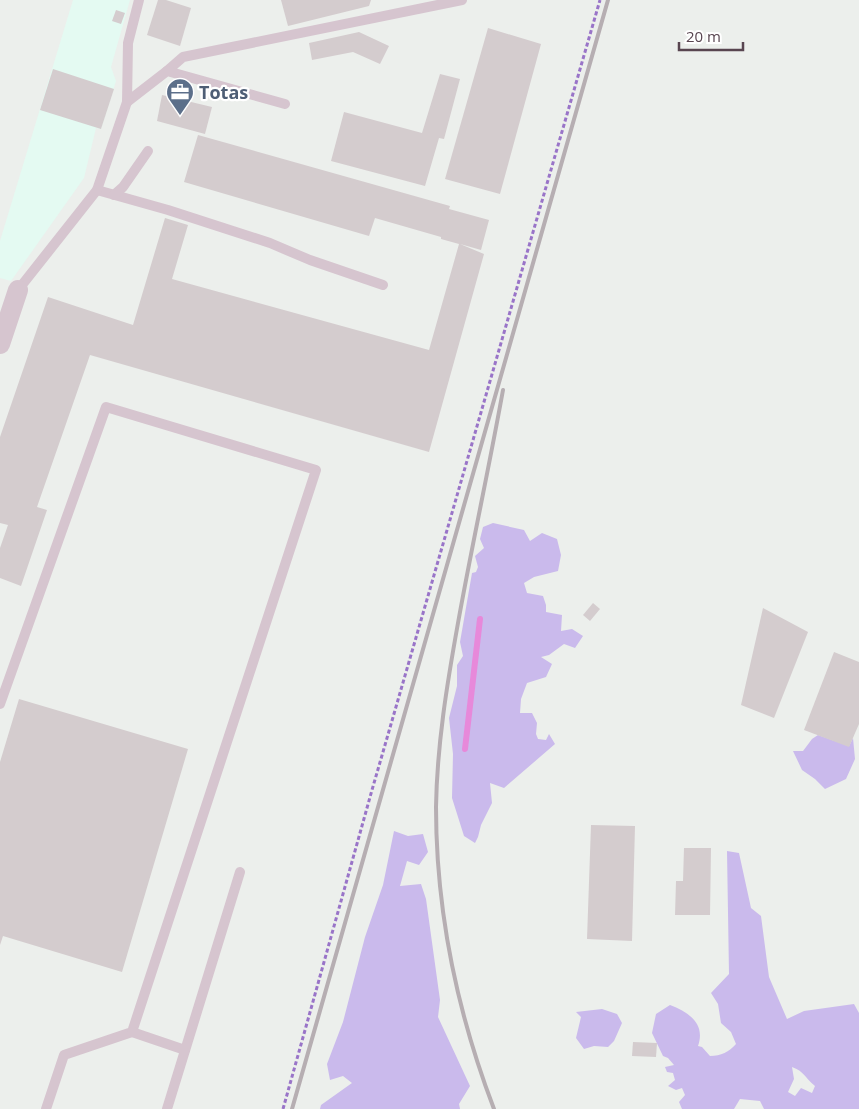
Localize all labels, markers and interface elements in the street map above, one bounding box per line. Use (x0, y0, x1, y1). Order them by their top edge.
scale bar (679, 20, 743, 52)
text: 20 m (686, 26, 721, 46)
office icon: Totas (165, 77, 195, 116)
place label: Totas (199, 80, 248, 104)

